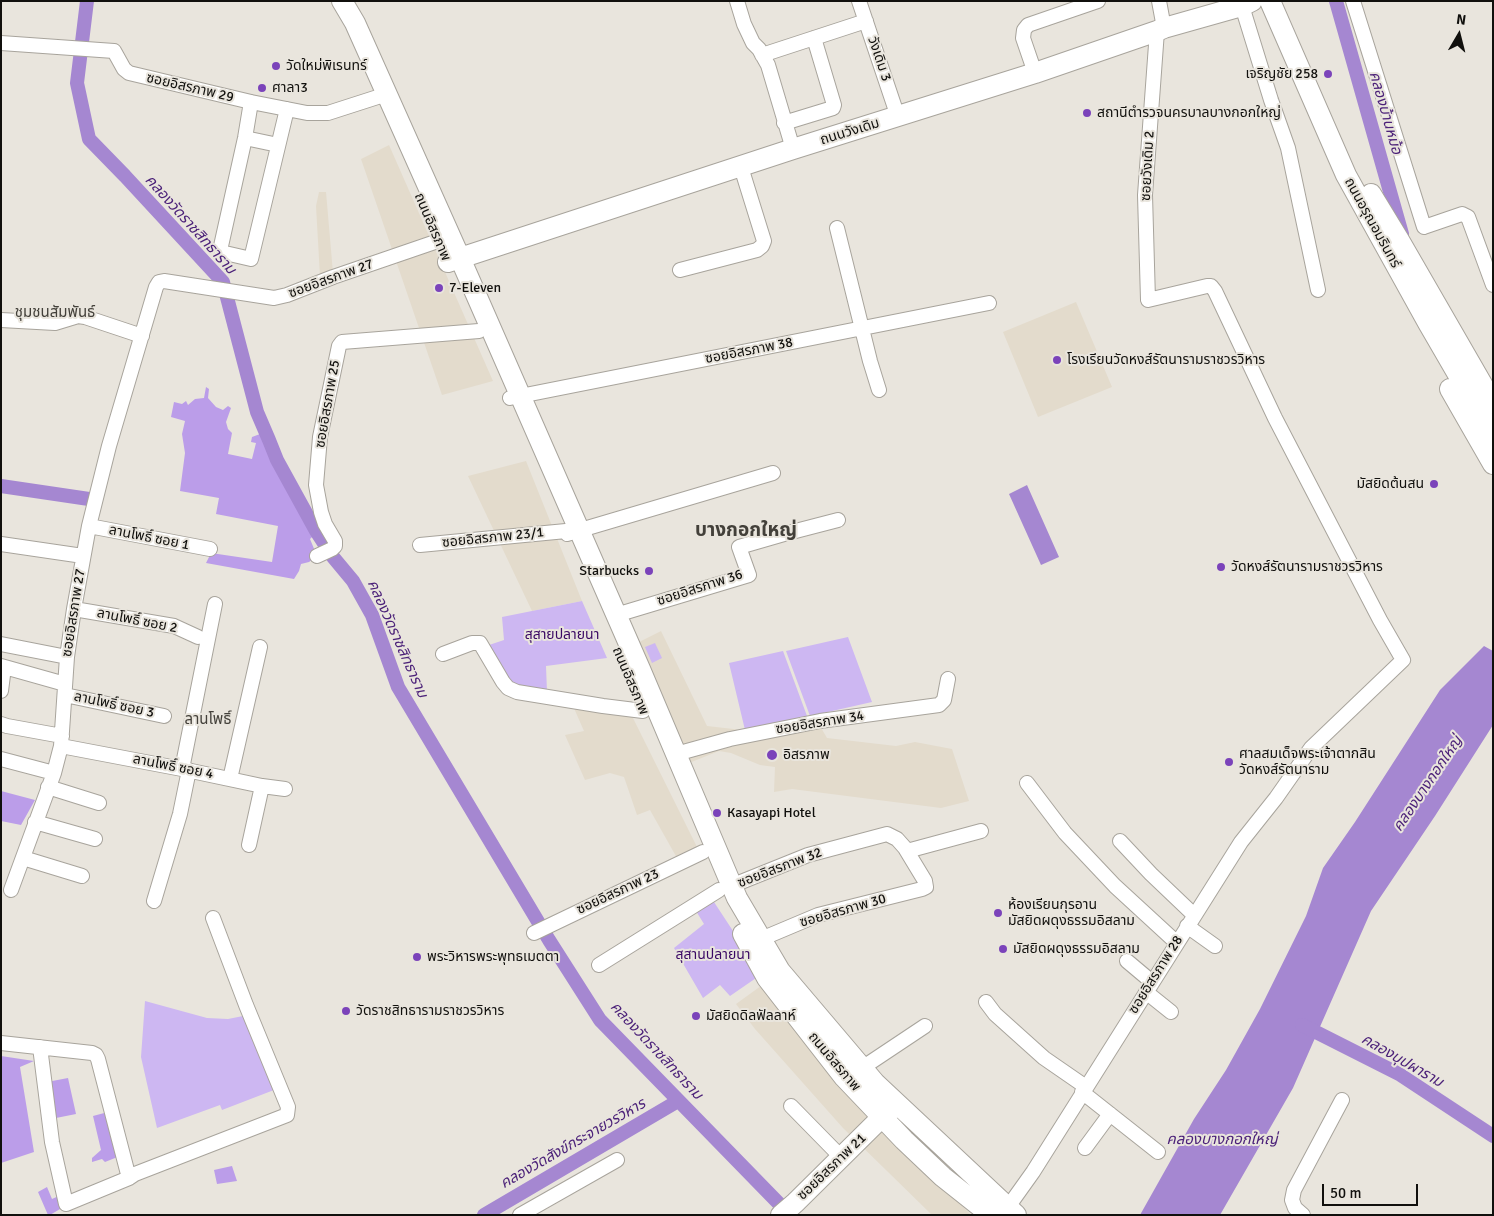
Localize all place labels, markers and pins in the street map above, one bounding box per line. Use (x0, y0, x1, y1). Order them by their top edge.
place label: วัดใหม่พิเรนทร์ (286, 58, 367, 74)
marker: วัดใหม่พิเรนทร์ (270, 60, 282, 72)
place label: เจริญชัย 258 (1245, 66, 1318, 82)
marker: เจริญชัย 258 (1322, 68, 1334, 80)
place label: ศาลา3 (272, 80, 308, 96)
marker: ศาลา3 (256, 82, 268, 94)
place label: สถานีตำรวจนครบาลบางกอกใหญ่ (1097, 105, 1281, 121)
marker: สถานีตำรวจนครบาลบางกอกใหญ่ (1081, 107, 1093, 119)
place label: 7-Eleven (449, 280, 501, 296)
marker: 7-Eleven (433, 282, 445, 294)
place label: โรงเรียนวัดหงส์รัตนารามราชวรวิหาร (1067, 352, 1265, 368)
marker: โรงเรียนวัดหงส์รัตนารามราชวรวิหาร (1051, 354, 1063, 366)
place label: มัสยิดต้นสน (1356, 476, 1424, 492)
marker: มัสยิดต้นสน (1428, 478, 1440, 490)
place label: วัดหงส์รัตนารามราชวรวิหาร (1231, 559, 1383, 575)
marker: วัดหงส์รัตนารามราชวรวิหาร (1215, 561, 1227, 573)
place label: Starbucks (579, 563, 639, 579)
marker: Starbucks (643, 565, 655, 577)
place label: ศาลสมเด็จพระเจ้าตากสิน วัดหงส์รัตนาราม (1239, 746, 1376, 779)
place label: อิสรภาพ (783, 747, 830, 763)
marker: อิสรภาพ (765, 748, 779, 762)
marker: ศาลสมเด็จพระเจ้าตากสิน วัดหงส์รัตนาราม (1223, 756, 1235, 768)
place label: Kasayapi Hotel (727, 805, 816, 821)
marker: Kasayapi Hotel (711, 807, 723, 819)
place label: ห้องเรียนกุรอาน มัสยิดผดุงธรรมอิสลาม (1008, 897, 1135, 930)
marker: ห้องเรียนกุรอาน มัสยิดผดุงธรรมอิสลาม (992, 907, 1004, 919)
place label: มัสยิดผดุงธรรมอิสลาม (1013, 941, 1140, 957)
marker: มัสยิดผดุงธรรมอิสลาม (997, 943, 1009, 955)
place label: พระวิหารพระพุทธเมตตา (427, 949, 559, 965)
marker: พระวิหารพระพุทธเมตตา (411, 951, 423, 963)
place label: วัดราชสิทธารามราชวรวิหาร (356, 1003, 504, 1019)
marker: วัดราชสิทธารามราชวรวิหาร (340, 1005, 352, 1017)
place label: มัสยิดดิลฟัลลาห์ (706, 1008, 796, 1024)
marker: มัสยิดดิลฟัลลาห์ (690, 1010, 702, 1022)

